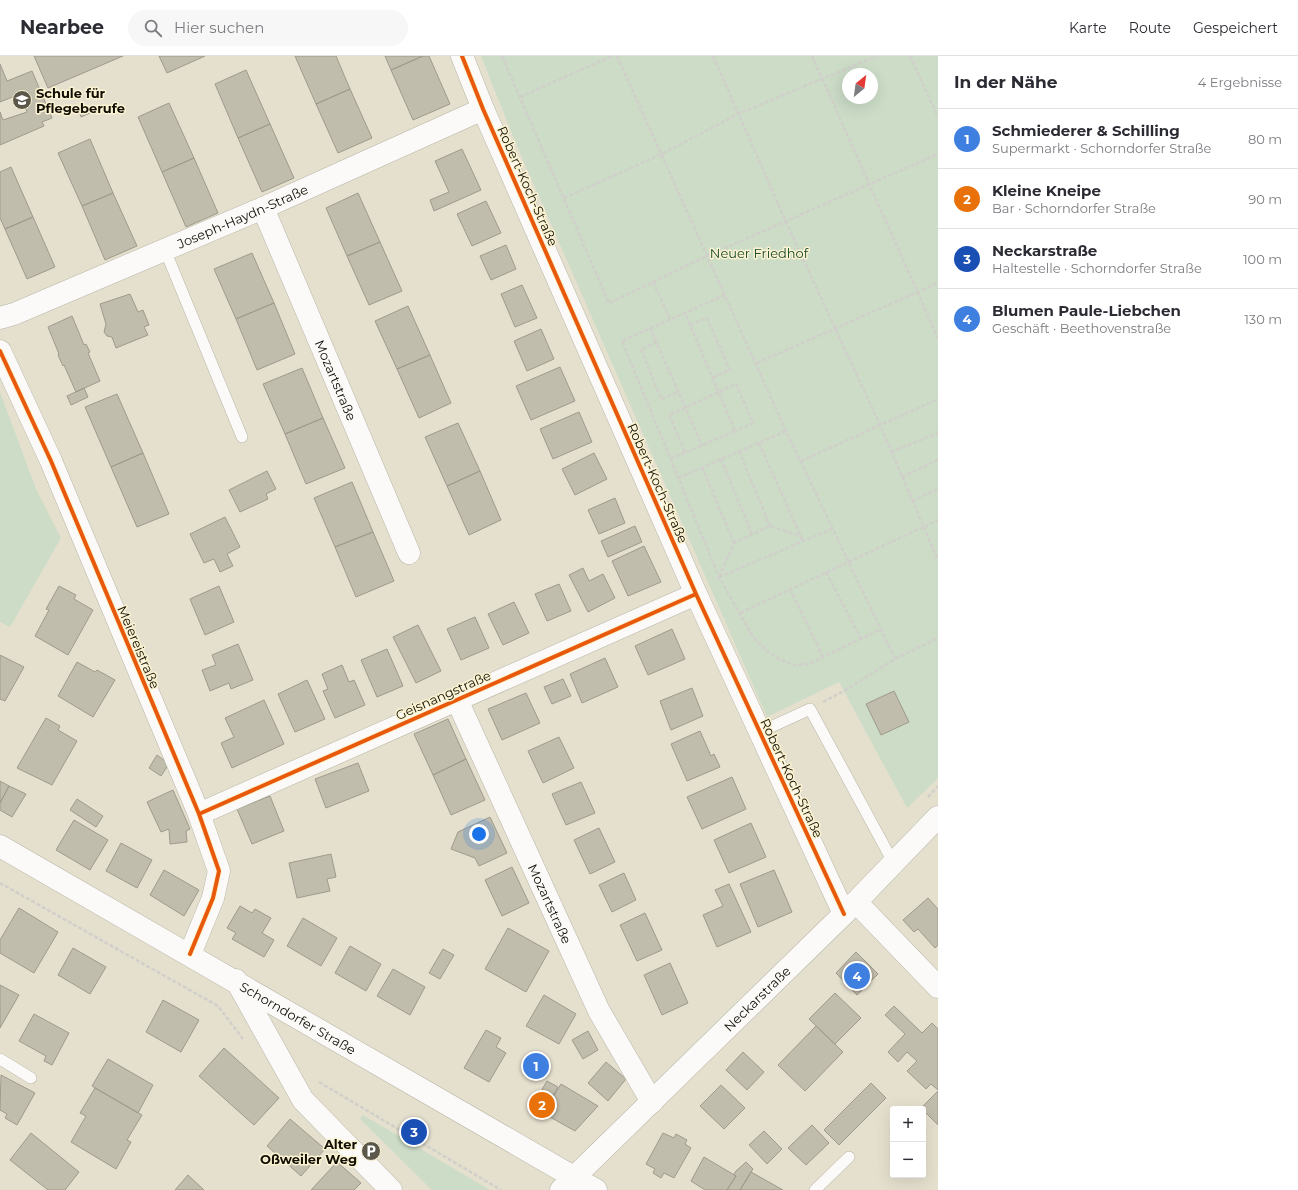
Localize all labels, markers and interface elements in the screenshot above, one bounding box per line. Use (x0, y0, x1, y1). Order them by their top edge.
search box (128, 10, 408, 46)
text: Nearbee (20, 16, 104, 39)
icon: search (142, 17, 164, 39)
text: Hier suchen (174, 18, 264, 37)
text: Karte (1069, 19, 1107, 37)
text: Route (1129, 19, 1171, 37)
text: Gespeichert (1193, 19, 1278, 37)
north arrow (842, 68, 878, 104)
text: In der Nähe (954, 72, 1058, 92)
text: 4 Ergebnisse (1198, 74, 1282, 90)
place label: Schule für Pflegeberufe (36, 85, 125, 116)
school or university icon: Schule für Pflegeberufe (11, 89, 33, 111)
text: Schmiederer & Schilling (992, 121, 1180, 140)
street label: Robert-Koch-Straße (494, 123, 562, 249)
text: 1 (964, 131, 970, 147)
text: 80 m (1248, 131, 1282, 147)
text: Supermarkt · Schorndorfer Straße (992, 140, 1211, 156)
street label: Joseph-Haydn-Straße (174, 181, 310, 252)
text: Kleine Kneipe (992, 181, 1101, 200)
text: 2 (963, 191, 971, 207)
text: 90 m (1248, 191, 1282, 207)
text: Bar · Schorndorfer Straße (992, 200, 1156, 216)
text: Neckarstraße (992, 241, 1097, 260)
park label: Neuer Friedhof (710, 245, 809, 261)
text: 3 (963, 251, 971, 267)
text: 100 m (1243, 251, 1282, 267)
text: Haltestelle · Schorndorfer Straße (992, 260, 1202, 276)
text: Blumen Paule-Liebchen (992, 301, 1181, 320)
text: 4 (963, 311, 971, 327)
text: 130 m (1244, 311, 1282, 327)
text: Geschäft · Beethovenstraße (992, 320, 1171, 336)
street label: Mozartstraße (312, 337, 360, 423)
street label: Robert-Koch-Straße (624, 420, 692, 546)
street label: Meiereistraße (114, 603, 164, 691)
street label: Geisnangstraße (393, 667, 493, 723)
street label: Robert-Koch-Straße (757, 716, 827, 840)
your location (469, 824, 489, 844)
street label: Mozartstraße (525, 861, 575, 946)
pin: 4 (844, 961, 870, 991)
street label: Neckarstraße (720, 963, 794, 1035)
street label: Schorndorfer Straße (237, 978, 359, 1058)
pin: 1 (523, 1051, 549, 1081)
pin: 2 (529, 1090, 555, 1120)
map controls (890, 1106, 926, 1178)
button: + (890, 1106, 926, 1142)
pin: 3 (401, 1117, 427, 1147)
place label: Alter Oßweiler Weg (260, 1136, 357, 1167)
parking icon: Alter Oßweiler Weg (360, 1140, 382, 1162)
button: − (890, 1142, 926, 1178)

